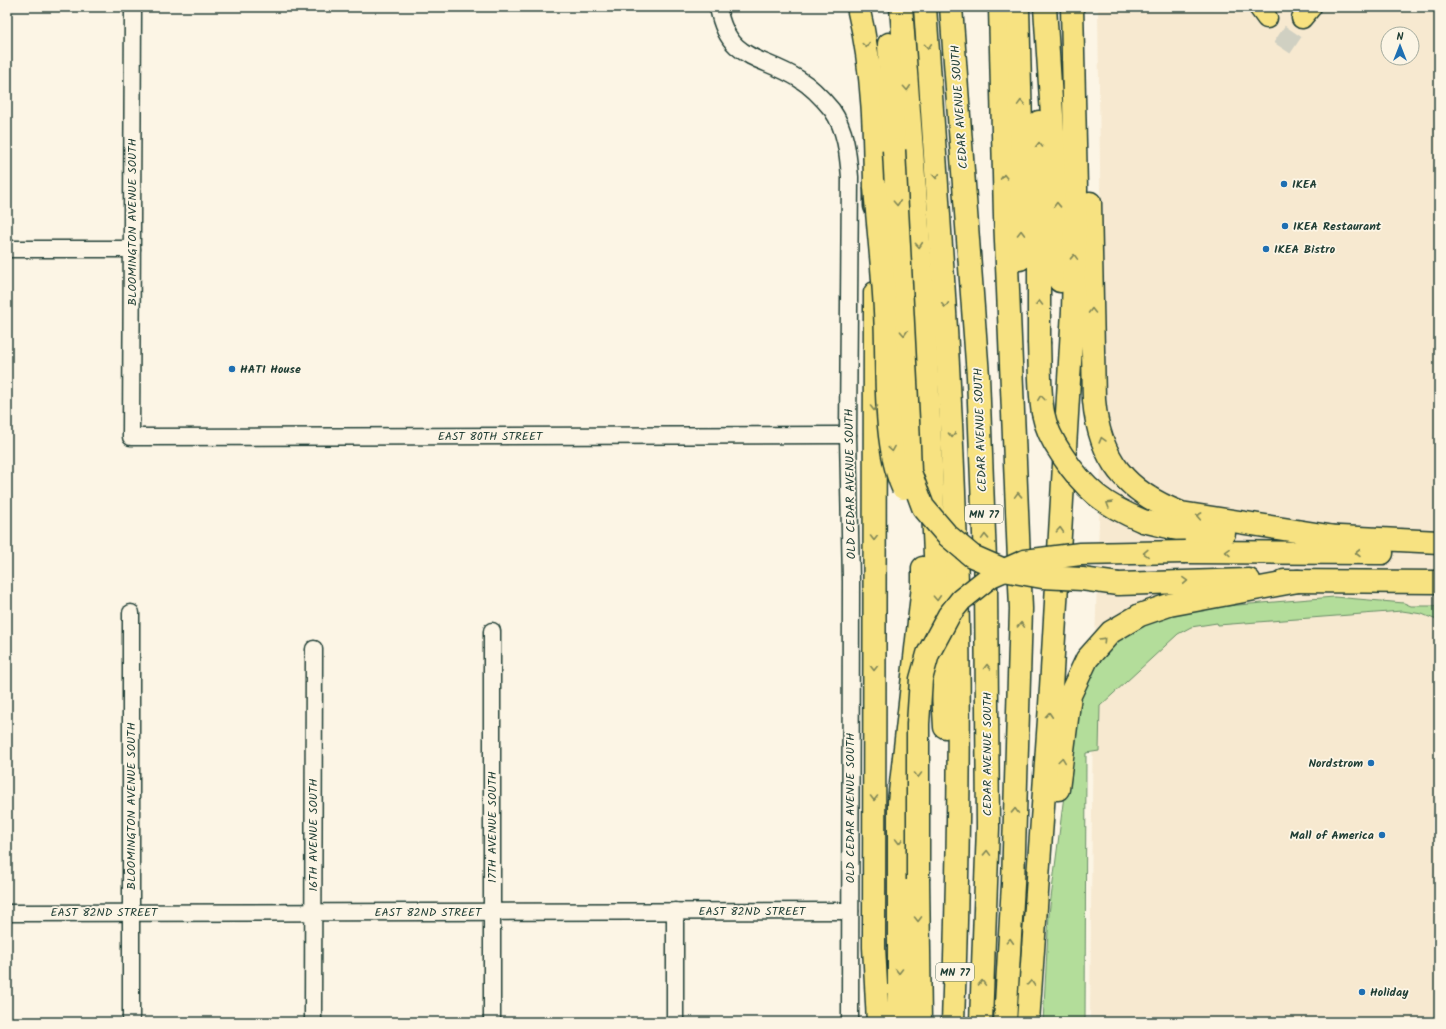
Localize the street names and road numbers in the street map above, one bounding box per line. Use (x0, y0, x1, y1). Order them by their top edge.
street label: CEDAR AVENUE SOUTH (946, 44, 973, 170)
street label: BLOOMINGTON AVENUE SOUTH (123, 138, 142, 306)
street label: CEDAR AVENUE SOUTH (969, 368, 992, 492)
street label: OLD CEDAR AVENUE SOUTH (840, 408, 861, 560)
street label: EAST 80TH STREET (438, 427, 544, 446)
road number: MN 77 (965, 505, 1003, 523)
street label: CEDAR AVENUE SOUTH (978, 692, 997, 816)
street label: BLOOMINGTON AVENUE SOUTH (122, 722, 141, 890)
street label: OLD CEDAR AVENUE SOUTH (841, 733, 860, 883)
street label: 17TH AVENUE SOUTH (483, 771, 502, 883)
street label: 16TH AVENUE SOUTH (304, 779, 323, 891)
street label: EAST 82ND STREET (698, 902, 807, 921)
street label: EAST 82ND STREET (50, 903, 159, 922)
street label: EAST 82ND STREET (374, 903, 483, 922)
road number: MN 77 (936, 963, 974, 981)

